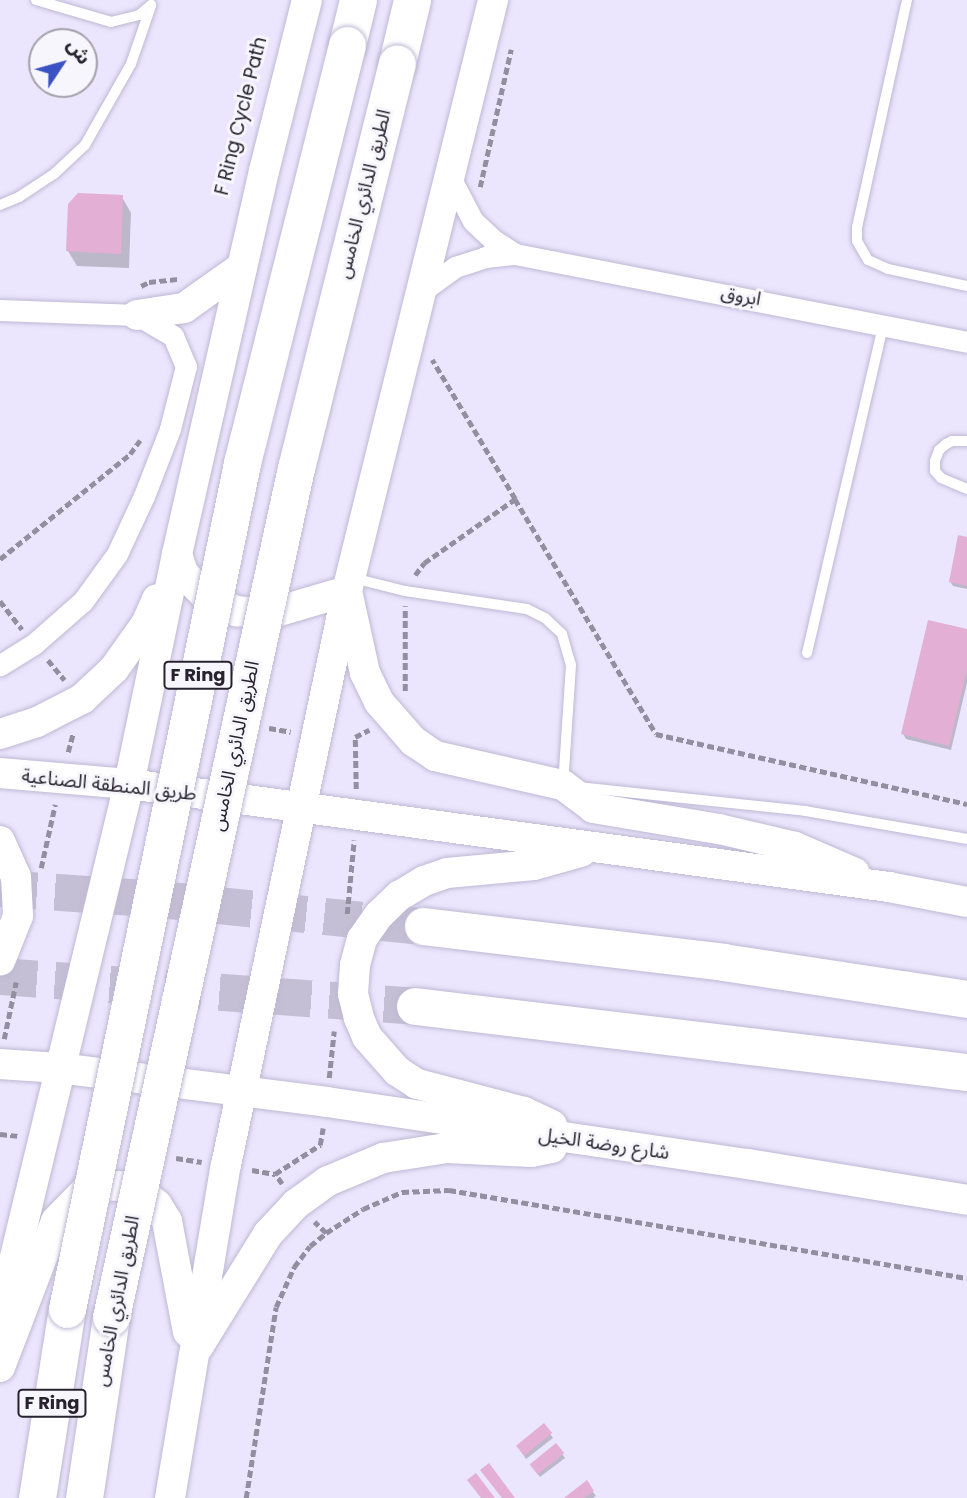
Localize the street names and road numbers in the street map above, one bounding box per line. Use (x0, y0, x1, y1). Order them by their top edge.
street label: F Ring Cycle Path (210, 35, 272, 197)
street label: الطريق الدائري الخامس (332, 107, 396, 281)
street label: ابروق (719, 281, 763, 311)
street label: الطريق الدائري الخامس (206, 659, 264, 833)
road number: F Ring (163, 660, 233, 690)
street label: طريق المنطقة الصناعية (21, 764, 197, 806)
street label: شارع روضة الخيل (537, 1124, 671, 1164)
street label: الطريق الدائري الخامس (89, 1214, 145, 1388)
road number: F Ring (17, 1388, 87, 1418)

